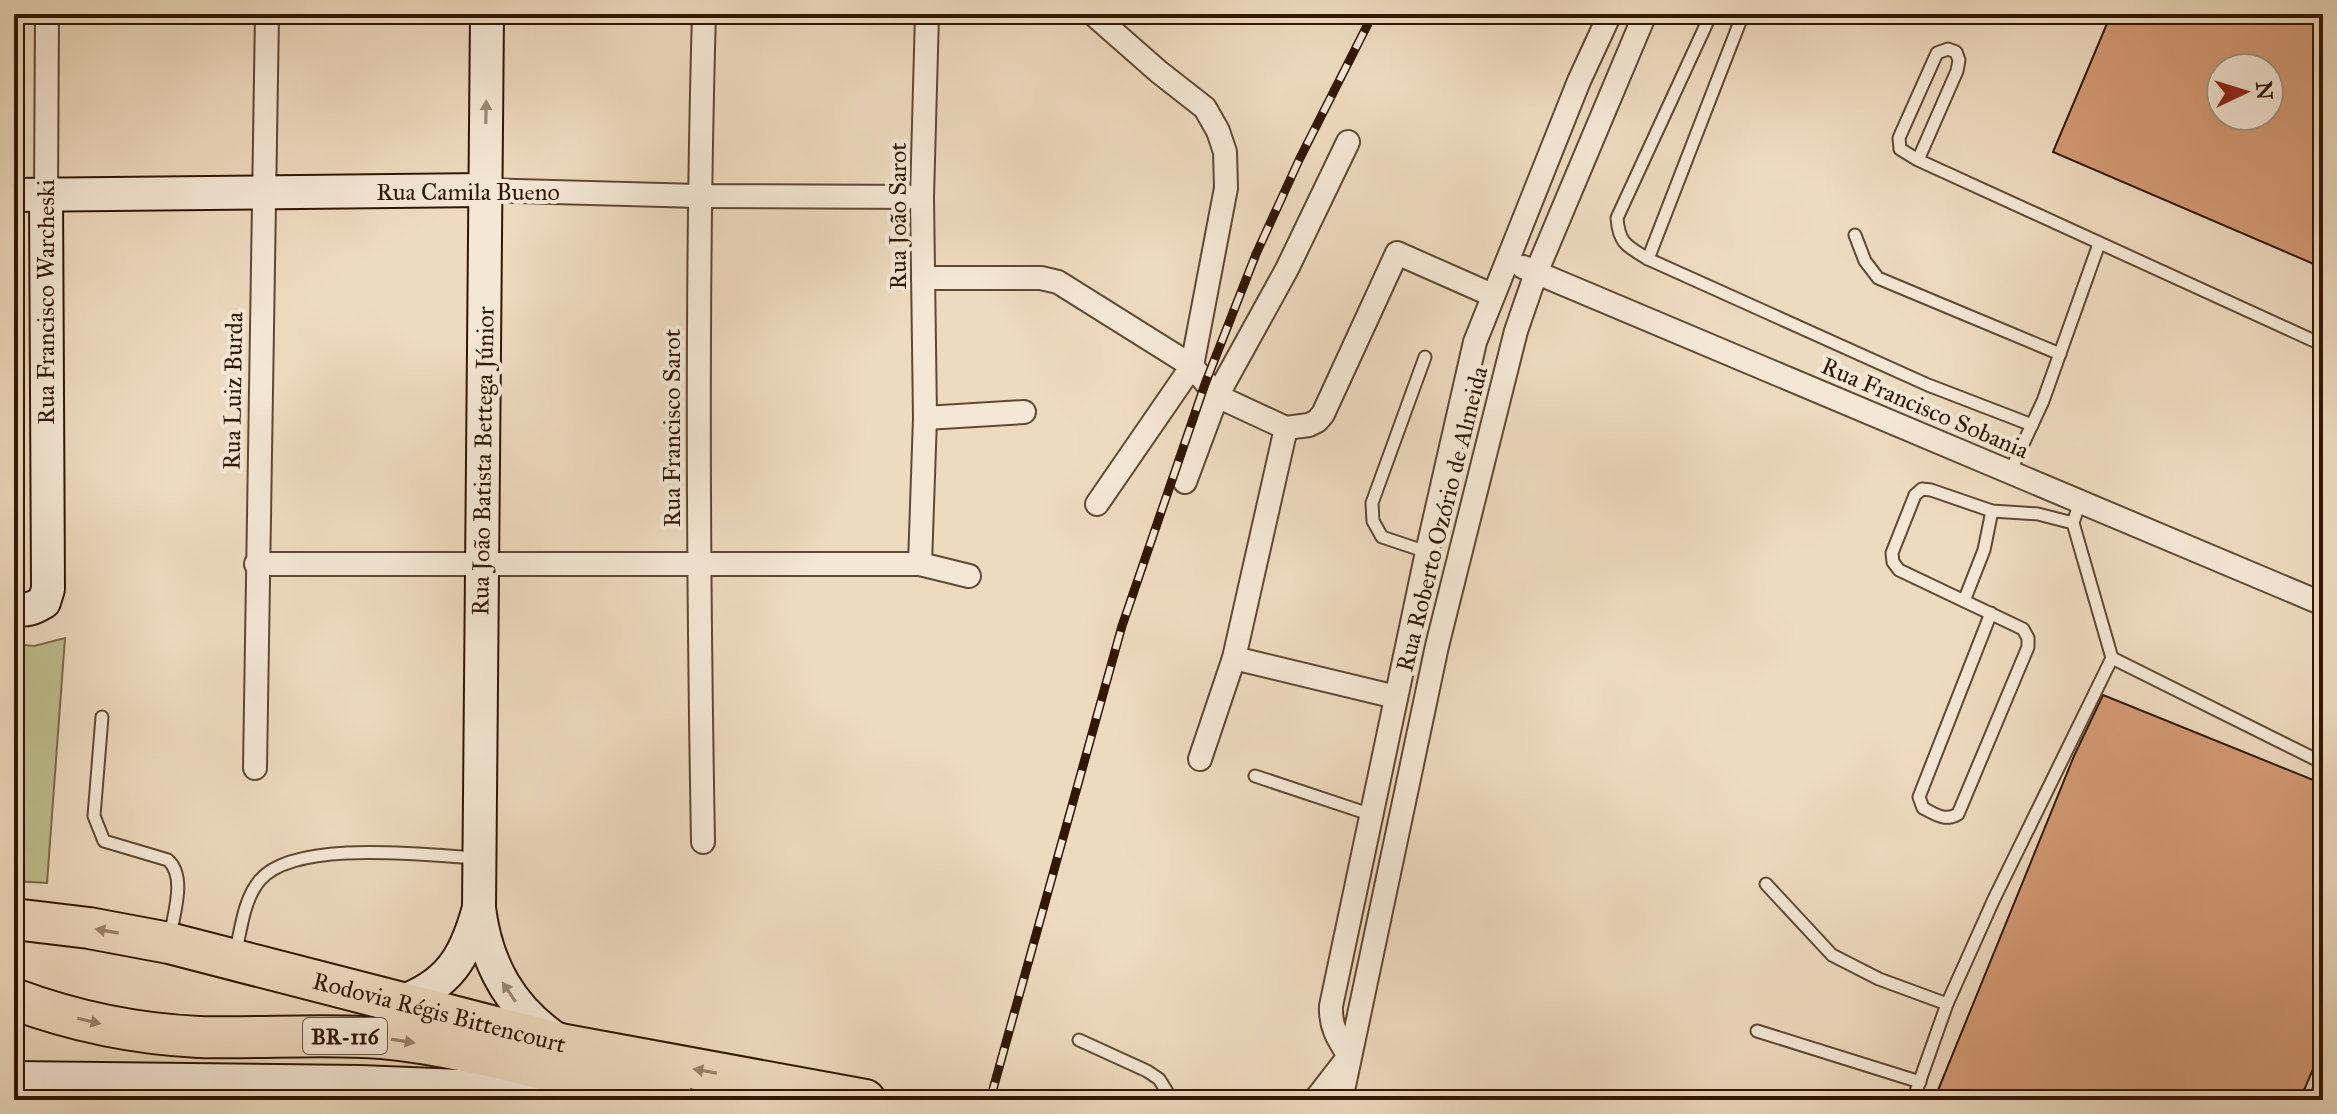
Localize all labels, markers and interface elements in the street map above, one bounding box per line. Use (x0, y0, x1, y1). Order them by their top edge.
north arrow (2205, 52, 2285, 132)
text: N (2250, 80, 2279, 101)
one-way arrow (480, 99, 492, 124)
street label: Rua João Sarot (883, 142, 913, 290)
street label: Rua Camila Bueno (376, 177, 560, 207)
street label: Rua Francisco Warcheski (31, 179, 61, 425)
street label: Rua João Batista Bettega Júnior (465, 306, 501, 616)
street label: Rua Luiz Burda (217, 311, 249, 470)
street label: Rua Francisco Sarot (657, 328, 687, 527)
street label: Rua Francisco Sobania (1817, 351, 2034, 466)
street label: Rua Roberto Ozório de Almeida (1390, 362, 1495, 675)
one-way arrow (94, 924, 119, 937)
street label: Rodovia Régis Bittencourt (310, 966, 569, 1060)
one-way arrow (502, 982, 517, 1003)
one-way arrow (76, 1015, 101, 1028)
road number: BR-116 (303, 1018, 387, 1054)
one-way arrow (391, 1035, 416, 1048)
one-way arrow (693, 1065, 718, 1077)

